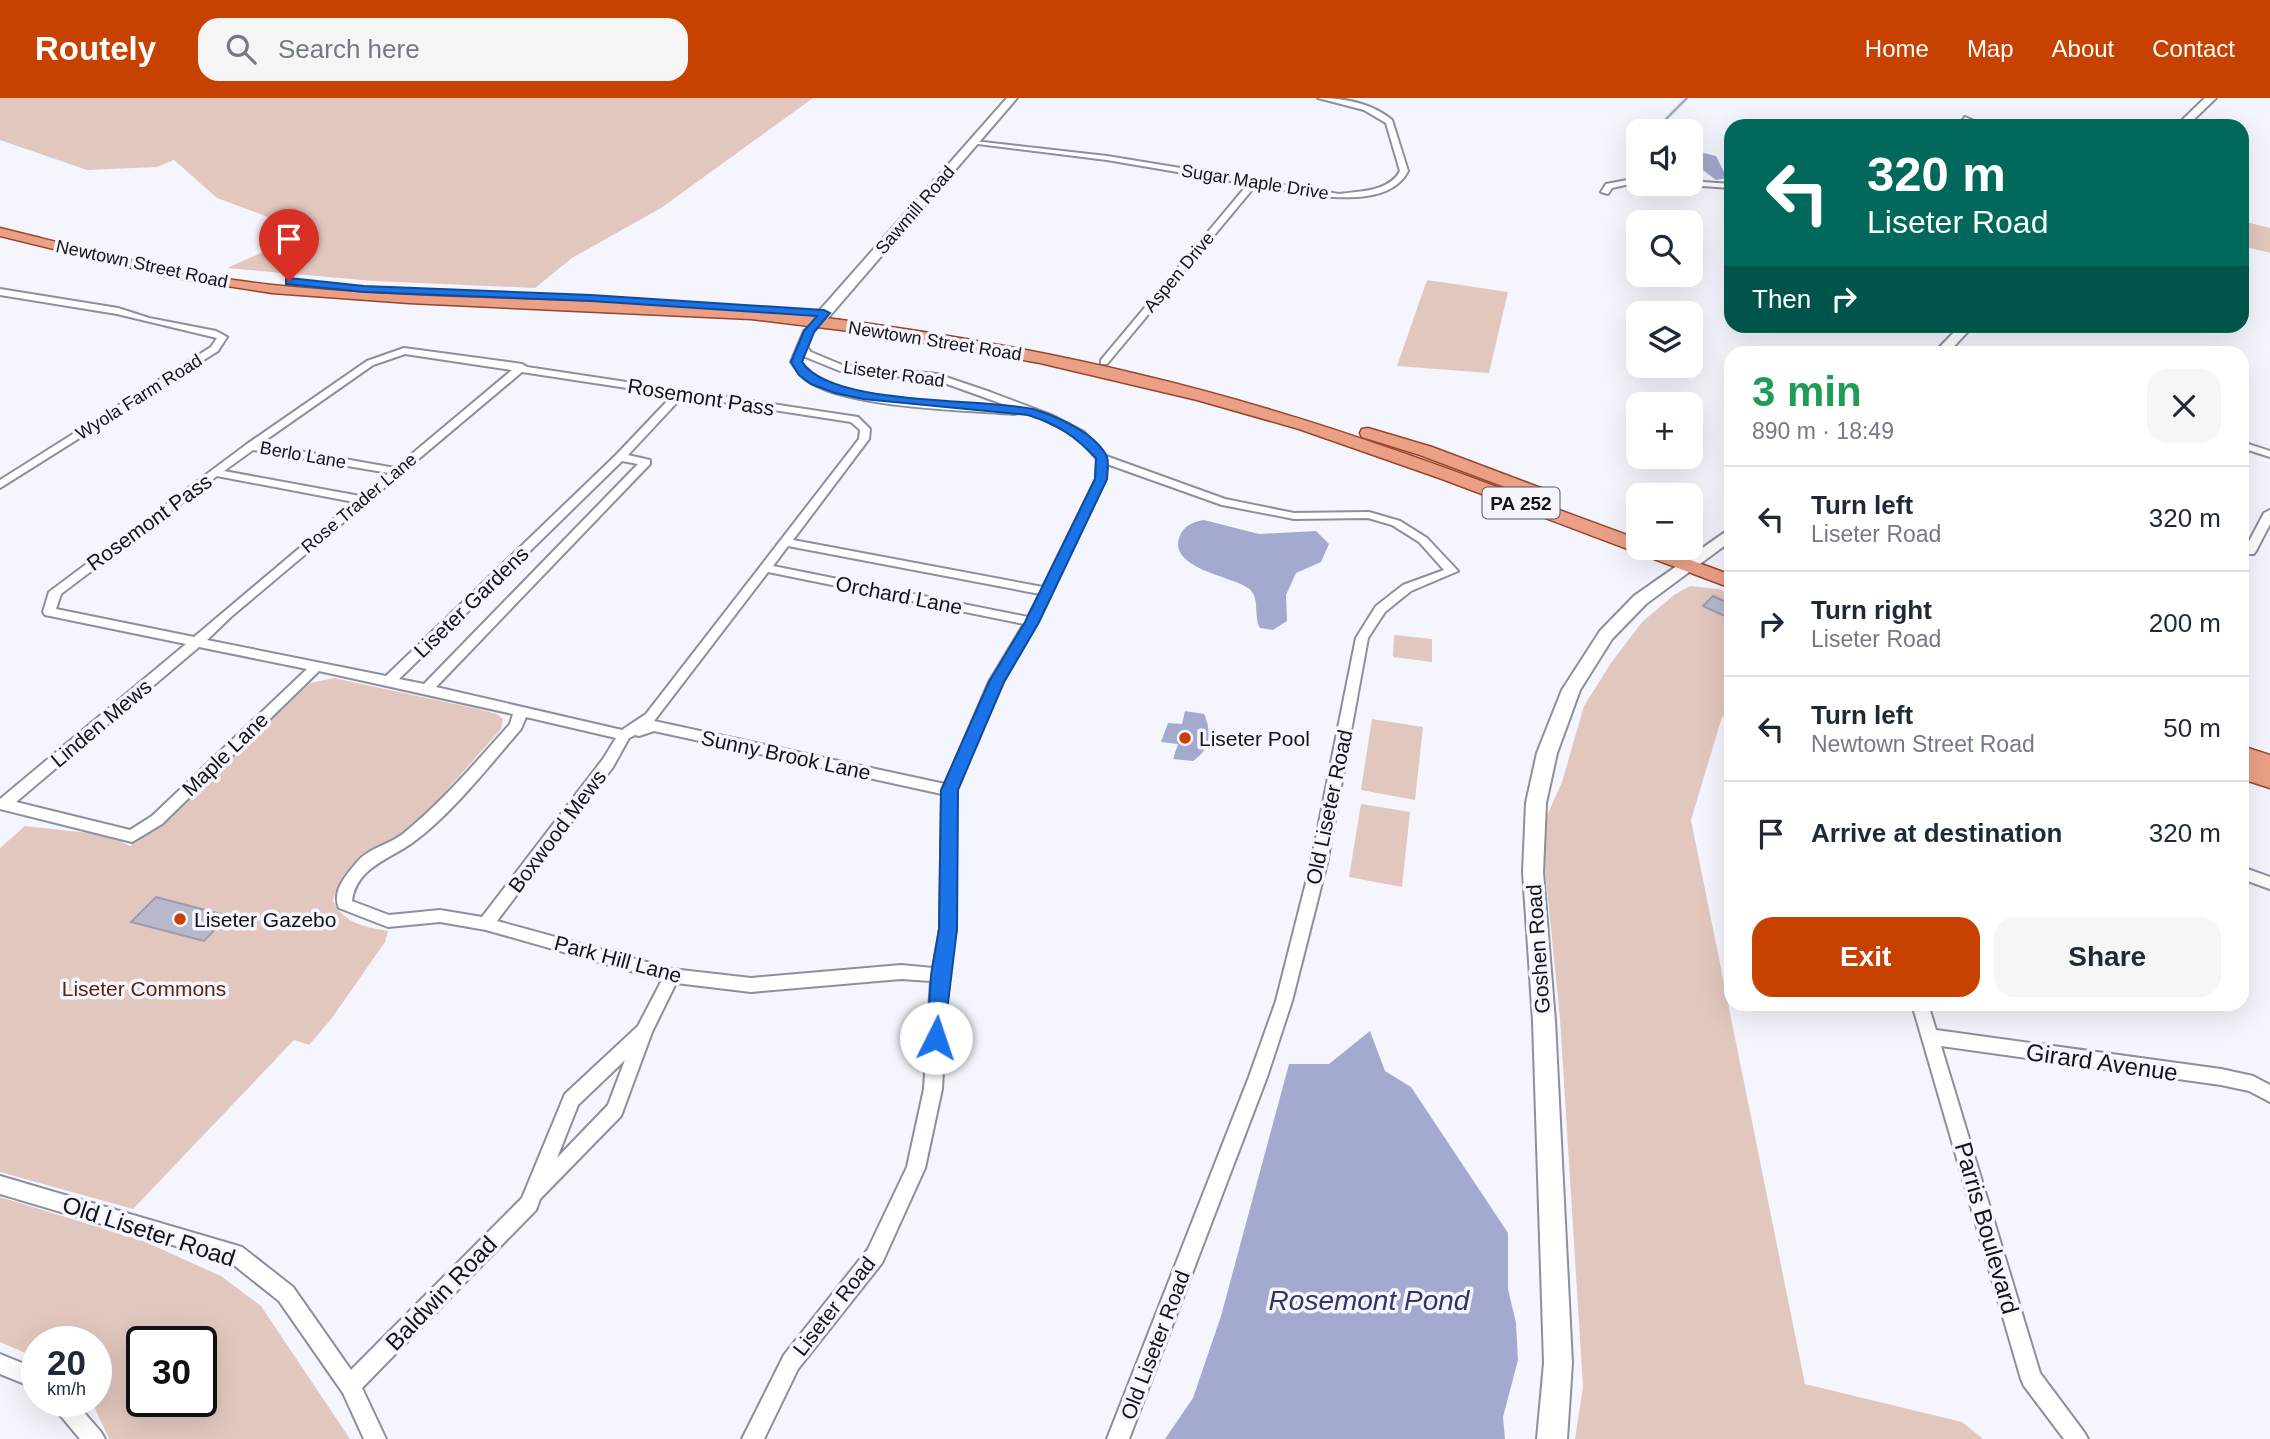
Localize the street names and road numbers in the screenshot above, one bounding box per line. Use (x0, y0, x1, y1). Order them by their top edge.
street label: Sugar Maple Drive (1180, 160, 1330, 204)
street label: Sawmill Road (871, 162, 959, 258)
street label: Aspen Drive (1140, 228, 1218, 316)
street label: Newtown Street Road (54, 236, 230, 292)
street label: Newtown Street Road (847, 317, 1023, 365)
street label: Wyola Farm Road (72, 350, 206, 444)
street label: Liseter Road (842, 357, 946, 391)
street label: Rosemont Pass (626, 374, 776, 420)
street label: Berlo Lane (258, 438, 348, 472)
street label: Rose Trader Lane (297, 449, 421, 557)
street label: Rosemont Pass (82, 469, 216, 575)
road number: PA 252 (1482, 488, 1560, 518)
street label: Liseter Gardens (409, 542, 533, 662)
street label: Orchard Lane (834, 571, 964, 619)
street label: Linden Mews (46, 674, 156, 772)
street label: Maple Lane (178, 708, 272, 800)
street label: Sunny Brook Lane (699, 726, 873, 784)
street label: Old Liseter Road (1301, 728, 1357, 886)
street label: Boxwood Mews (504, 765, 610, 897)
street label: Goshen Road (1522, 884, 1554, 1014)
street label: Park Hill Lane (552, 931, 684, 987)
street label: Girard Avenue (2024, 1038, 2180, 1086)
street label: Parris Boulevard (1950, 1139, 2024, 1317)
street label: Old Liseter Road (59, 1190, 239, 1272)
street label: Baldwin Road (380, 1230, 502, 1356)
street label: Liseter Road (788, 1252, 880, 1360)
street label: Old Liseter Road (1116, 1267, 1194, 1423)

